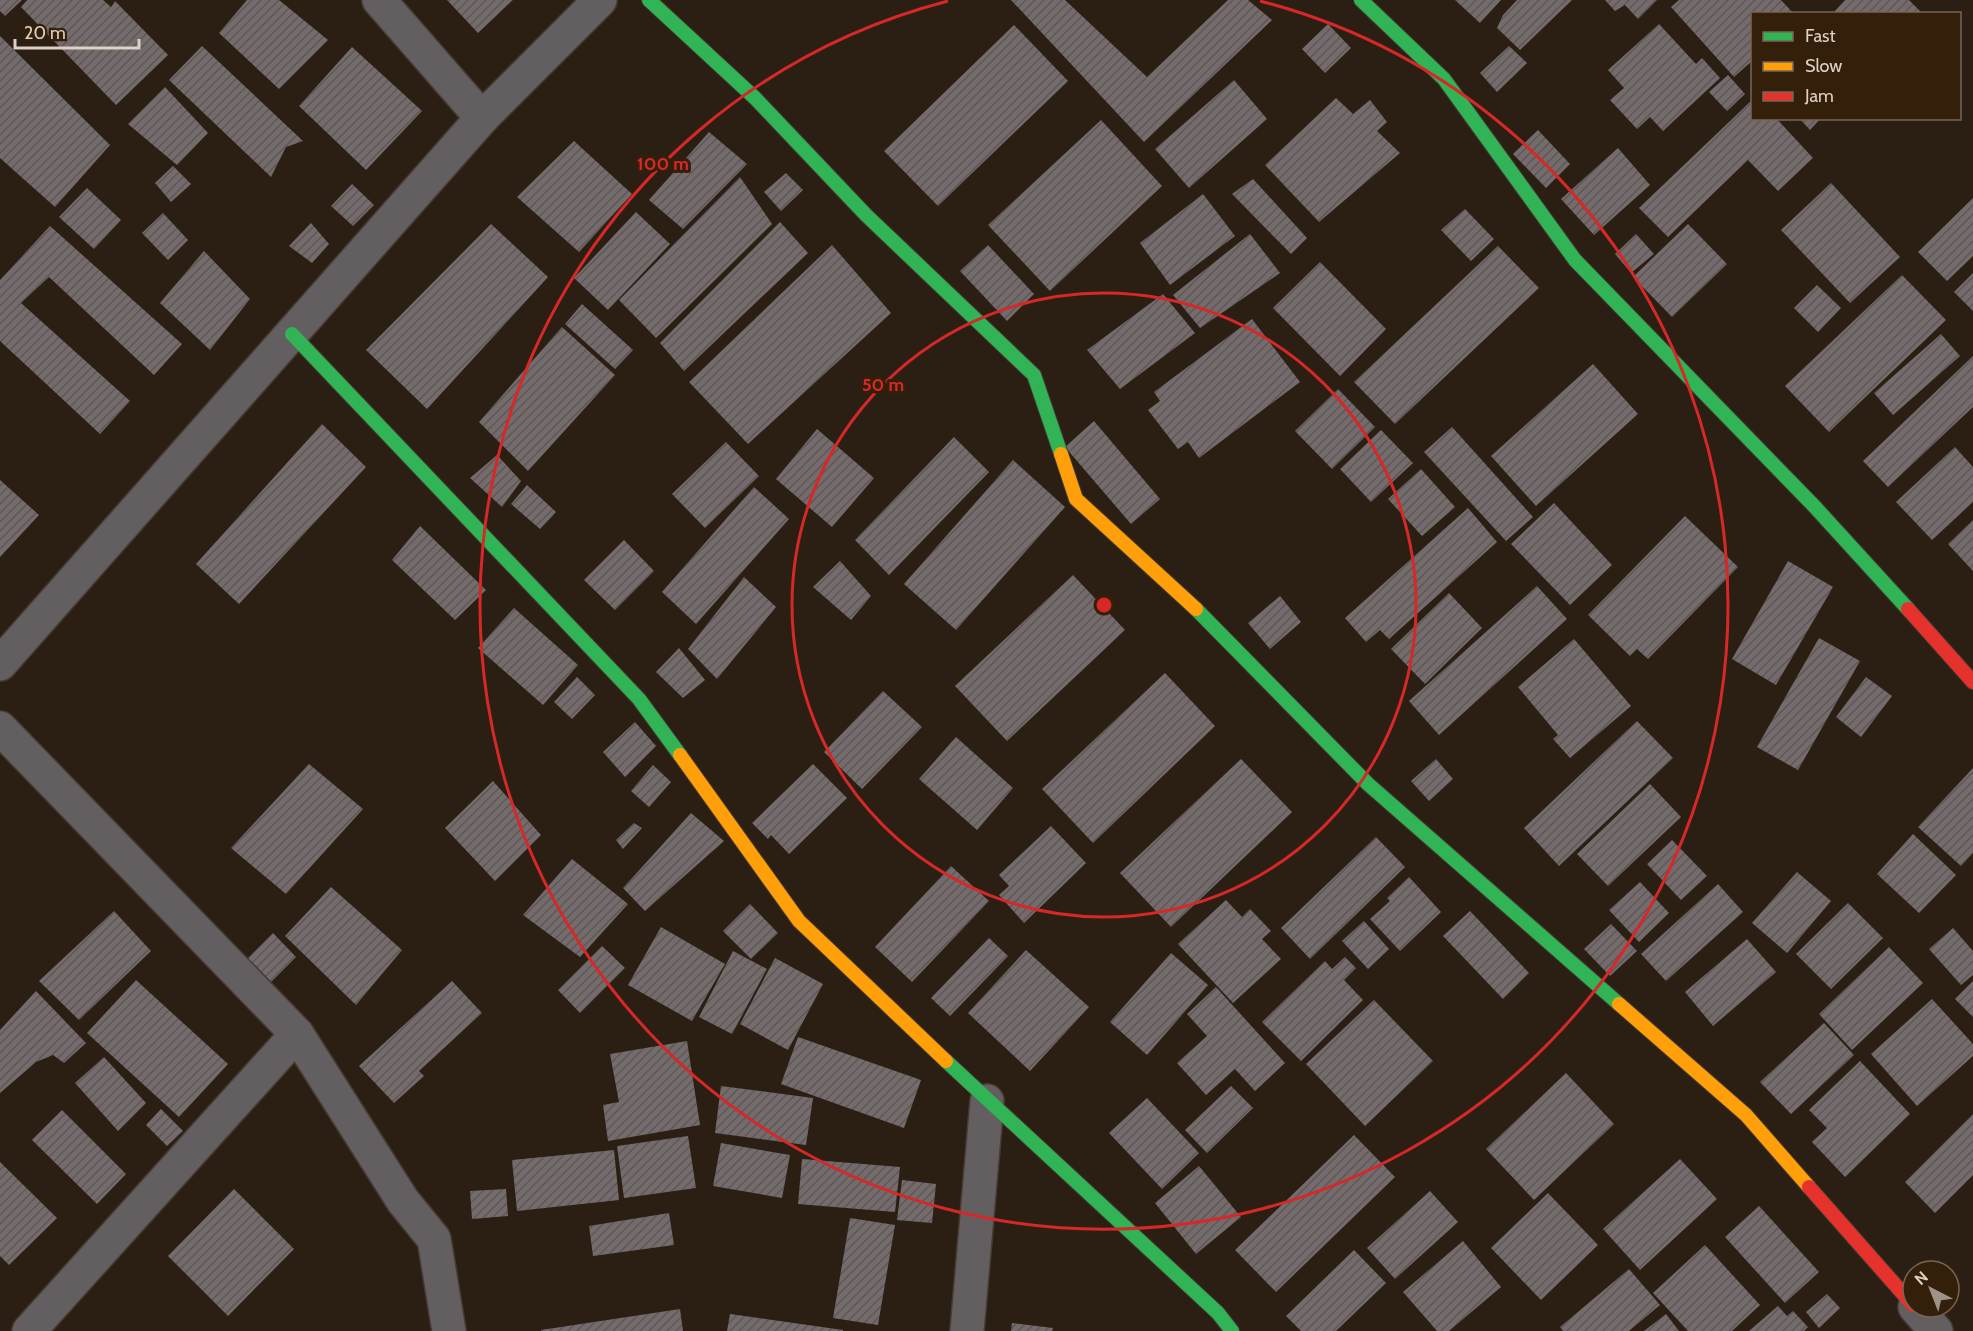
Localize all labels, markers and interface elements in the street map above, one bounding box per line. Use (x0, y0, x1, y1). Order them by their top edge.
scale bar (15, 12, 140, 50)
legend (1751, 12, 1961, 120)
text: 20 m (24, 22, 66, 44)
text: Fast (1805, 25, 1836, 47)
text: Slow (1805, 55, 1842, 77)
text: Jam (1804, 85, 1834, 107)
text: 100 m (637, 153, 689, 175)
text: 50 m (862, 374, 904, 396)
centre of rings (1094, 595, 1114, 615)
north arrow (1901, 1259, 1961, 1319)
text: N (1911, 1267, 1932, 1289)

